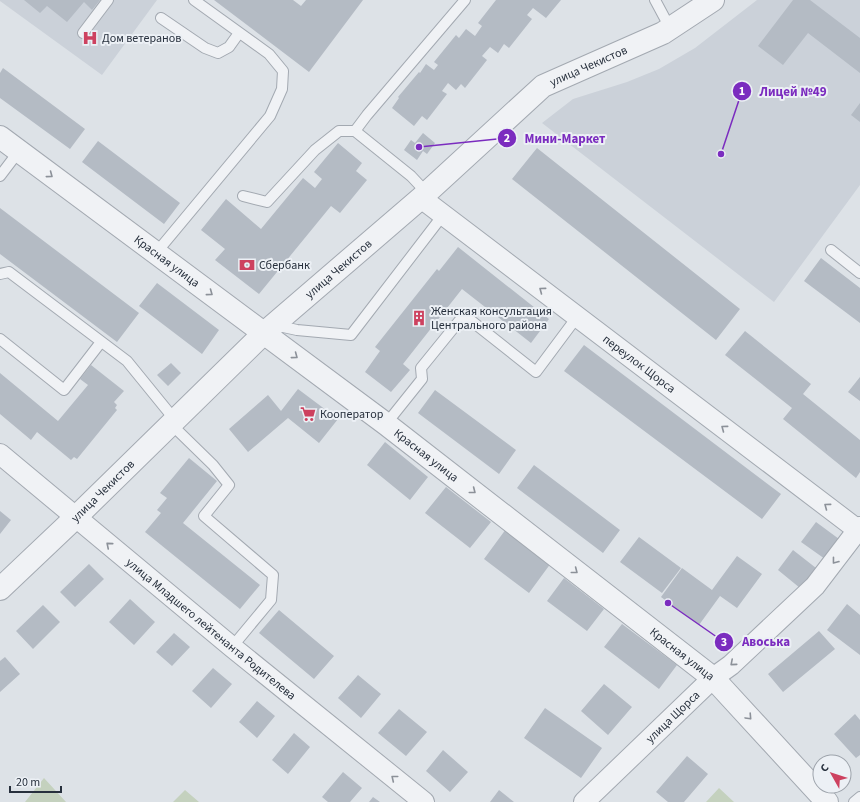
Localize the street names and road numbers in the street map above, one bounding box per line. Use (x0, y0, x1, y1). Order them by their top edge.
street label: улица Чекистов (547, 41, 630, 91)
street label: Красная улица (131, 231, 203, 291)
street label: улица Чекистов (301, 235, 376, 302)
street label: переулок Щорса (599, 331, 679, 397)
street label: Красная улица (390, 425, 462, 486)
street label: улица Чекистов (67, 456, 138, 526)
street label: улица Младшего лейтенанта Родителева (122, 554, 300, 704)
street label: Красная улица (646, 623, 718, 685)
street label: улица Щорса (642, 687, 704, 747)

